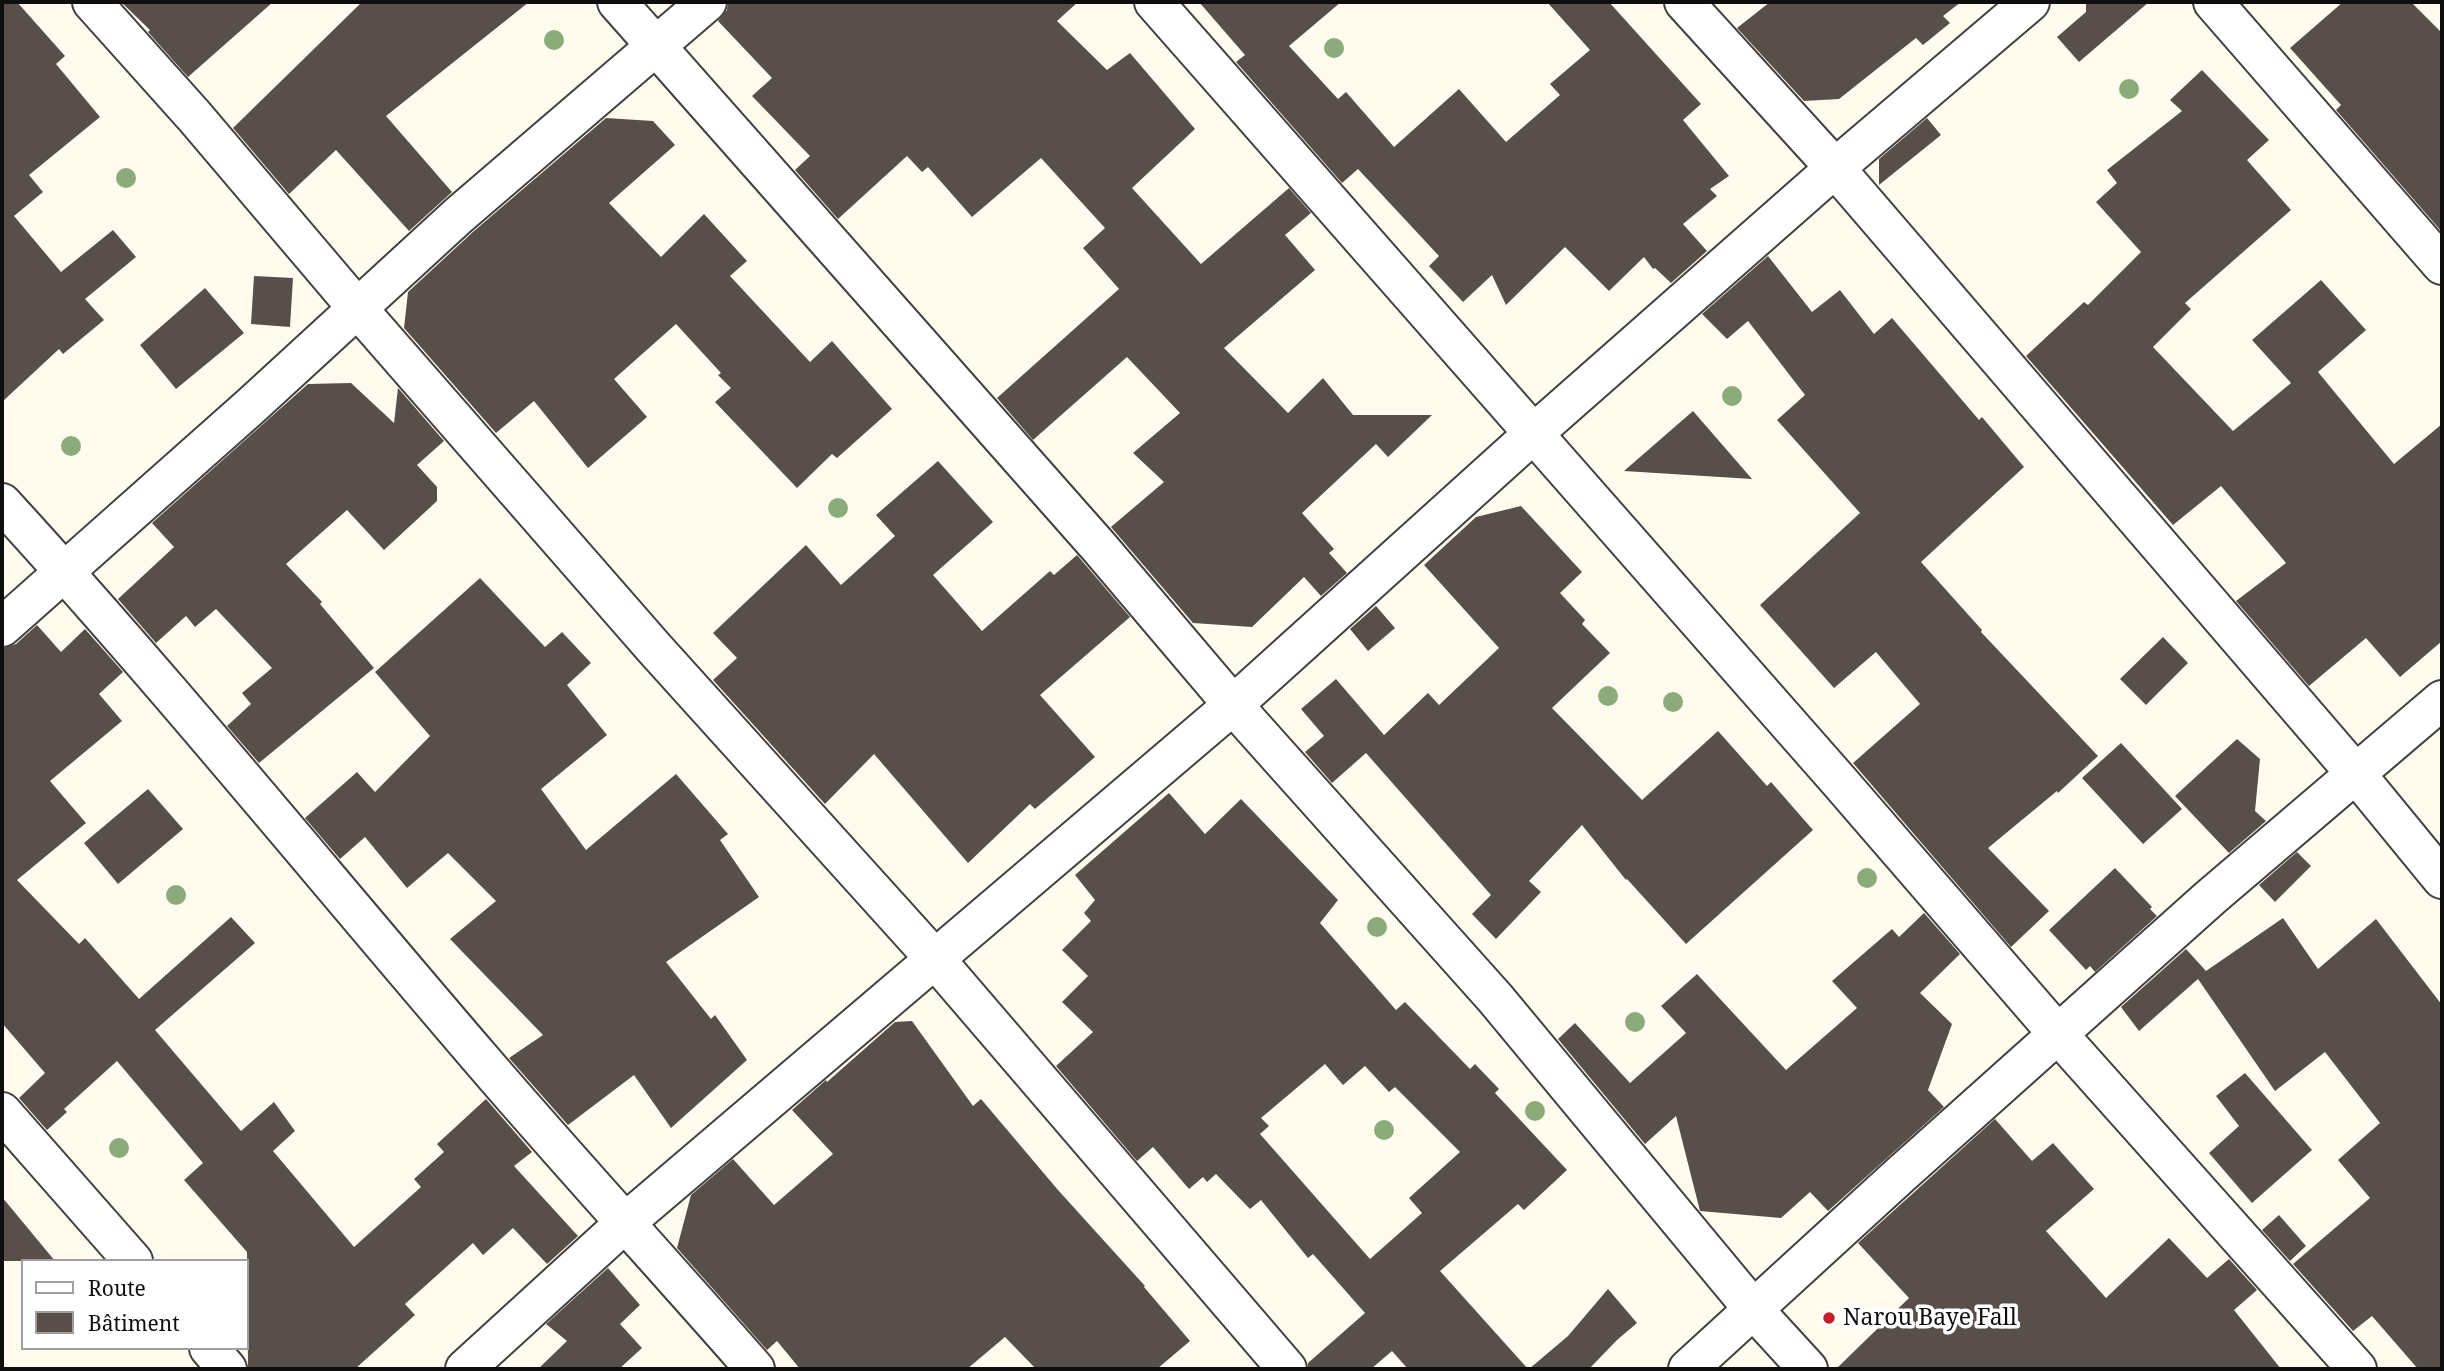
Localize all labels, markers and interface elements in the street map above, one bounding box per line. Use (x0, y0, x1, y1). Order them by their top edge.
legend (21, 1259, 248, 1350)
text: Route (88, 1274, 146, 1302)
place label: Narou Baye Fall (1843, 1304, 2017, 1332)
text: Bâtiment (88, 1309, 180, 1337)
marker: Narou Baye Fall (1821, 1310, 1837, 1326)

